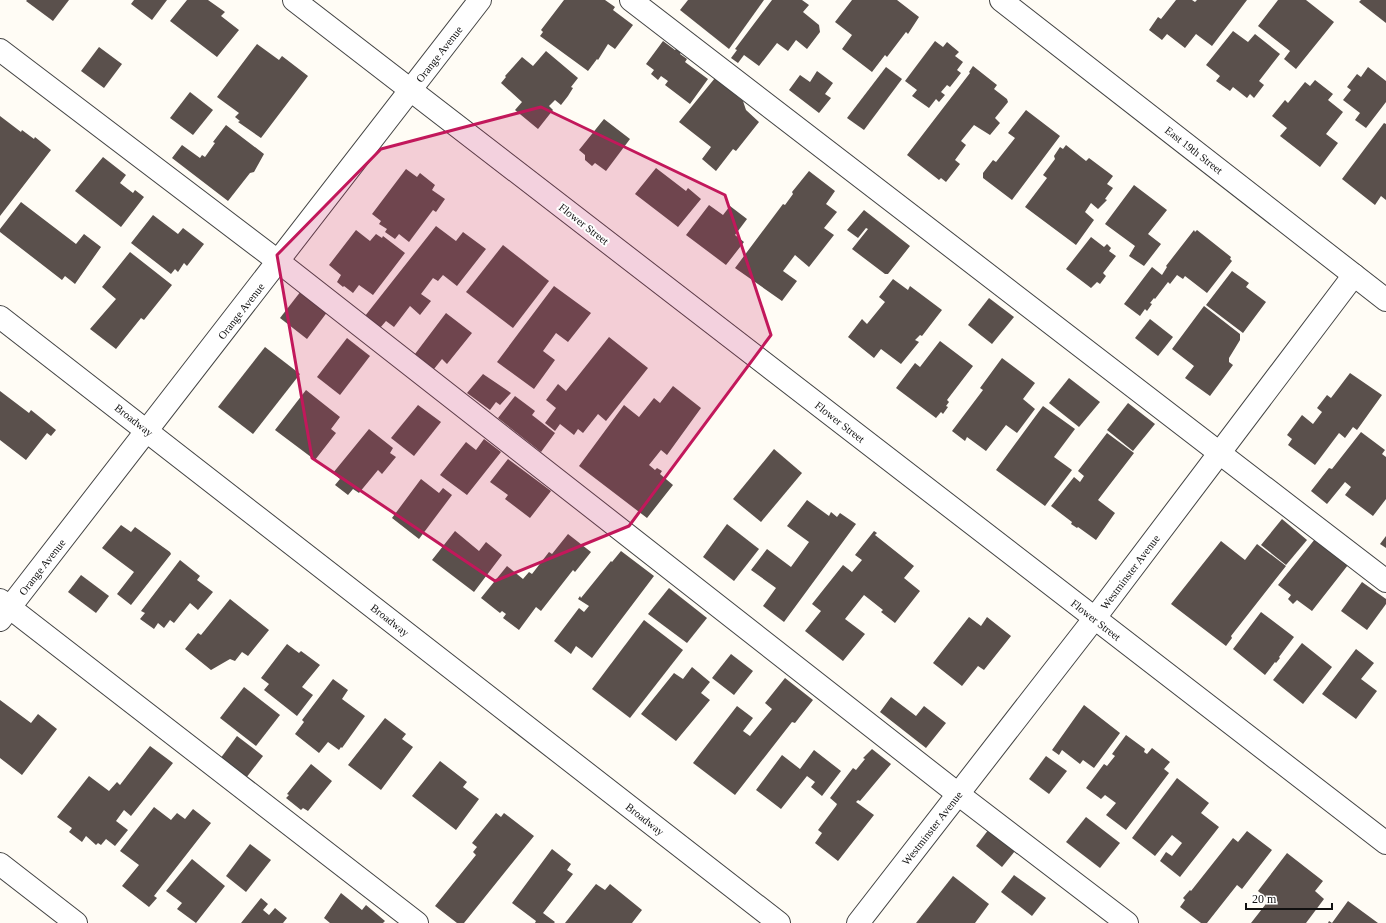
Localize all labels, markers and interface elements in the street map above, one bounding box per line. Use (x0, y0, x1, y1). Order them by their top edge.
street label: Orange Avenue (413, 23, 465, 84)
street label: East 19th Street (1163, 124, 1225, 176)
street label: Flower Street (557, 201, 611, 247)
street label: Orange Avenue (215, 280, 267, 341)
street label: Flower Street (813, 399, 867, 445)
street label: Broadway (112, 401, 156, 439)
street label: Westminster Avenue (1098, 532, 1162, 612)
street label: Orange Avenue (16, 536, 68, 597)
street label: Flower Street (1069, 597, 1123, 643)
street label: Broadway (368, 601, 412, 639)
street label: Westminster Avenue (899, 789, 965, 867)
street label: Broadway (623, 800, 667, 838)
scale bar (1246, 885, 1332, 911)
text: 20 m (1252, 892, 1277, 906)

